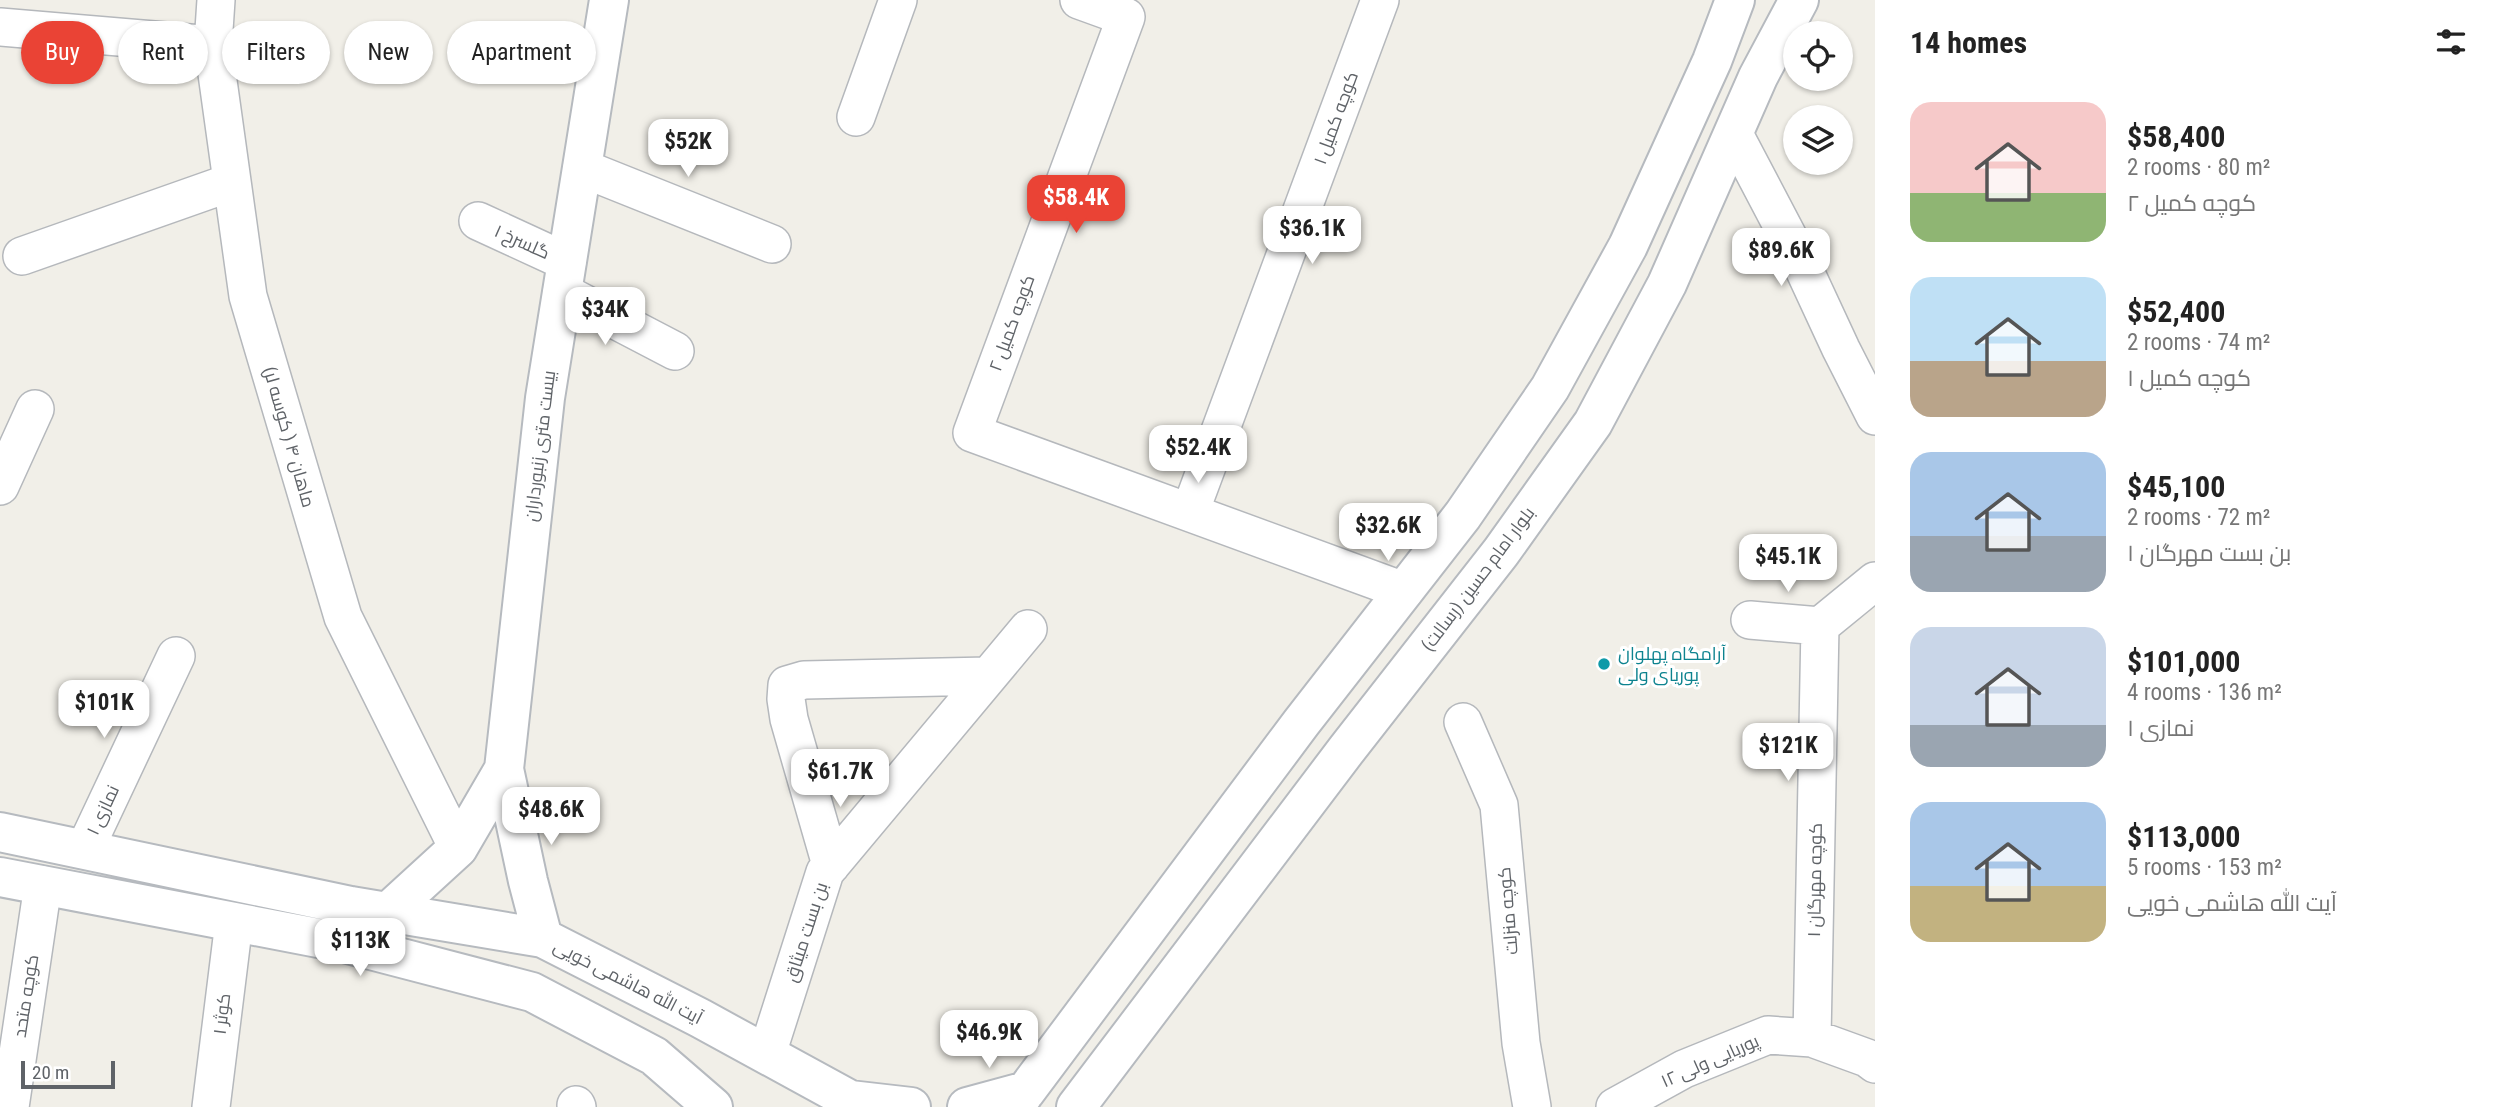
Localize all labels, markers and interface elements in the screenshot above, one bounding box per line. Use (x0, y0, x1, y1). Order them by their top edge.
chip: Buy (21, 21, 104, 84)
chip: Rent (118, 21, 208, 84)
chip: Filters (222, 21, 330, 84)
chip: New (344, 21, 433, 84)
chip: Apartment (447, 21, 596, 84)
map controls (1783, 21, 1853, 175)
button: locate (1783, 21, 1853, 91)
icon: filters (2432, 23, 2470, 61)
text: 14 homes (1910, 25, 2027, 60)
street label: کوچه کمیل ۱ (1309, 69, 1364, 168)
button: layers (1783, 105, 1853, 175)
text: $58,400 (2127, 119, 2225, 154)
pin: $52K (647, 120, 729, 179)
text: $52K (664, 128, 712, 155)
icon: home (1966, 130, 2050, 214)
text: 2 rooms · 80 m² (2127, 154, 2270, 181)
pin: $58.4K (1019, 176, 1133, 235)
text: $58.4K (1043, 184, 1109, 211)
text: کوچه کمیل ۲ (2127, 190, 2256, 217)
pin: $36.1K (1255, 206, 1369, 266)
text: $36.1K (1279, 215, 1345, 242)
street label: گلسرخ ۱ (490, 220, 553, 265)
pin: $89.6K (1724, 229, 1838, 288)
text: $89.6K (1748, 237, 1814, 264)
street label: کوچه کمیل ۲ (984, 272, 1041, 375)
pin: $34K (564, 288, 646, 347)
text: $52,400 (2127, 294, 2225, 329)
text: $34K (581, 296, 629, 323)
icon: home (1966, 305, 2050, 389)
text: 2 rooms · 74 m² (2127, 329, 2270, 356)
street label: ماهان ۴ ( کوسه لر) (258, 364, 320, 510)
text: کوچه کمیل ۱ (2127, 365, 2251, 392)
street label: بیست متری زنبورداران (520, 369, 560, 523)
pin: $52.4K (1141, 426, 1255, 485)
text: $52.4K (1165, 434, 1231, 461)
text: $45,100 (2127, 469, 2225, 504)
icon: home (1966, 480, 2050, 564)
street label: بلوار امام حسین (رسالت) (1417, 502, 1540, 656)
pin: $32.6K (1331, 504, 1445, 563)
text: 2 rooms · 72 m² (2127, 504, 2270, 531)
text: $32.6K (1355, 512, 1421, 539)
pin: $45.1K (1731, 534, 1845, 594)
text: بن بست مهرگان ۱ (2127, 540, 2291, 567)
text: $45.1K (1755, 543, 1821, 570)
place label: آرامگاه پهلوان پوریای ولی (1618, 643, 1726, 687)
text: $101,000 (2127, 644, 2240, 679)
icon: home (1966, 655, 2050, 739)
marker: آرامگاه پهلوان پوریای ولی (1596, 656, 1612, 672)
text: 4 rooms · 136 m² (2127, 679, 2282, 706)
pin: $101K (55, 680, 153, 740)
text: $101K (74, 689, 134, 716)
text: نمازی ۱ (2127, 715, 2195, 742)
pin: $121K (1739, 724, 1837, 783)
text: $121K (1758, 732, 1818, 759)
pin: $61.7K (783, 750, 897, 809)
text: $61.7K (807, 758, 873, 785)
street label: نمازی ۱ (82, 781, 124, 839)
pin: $48.6K (494, 788, 608, 847)
text: $48.6K (518, 796, 584, 823)
text: $113,000 (2127, 819, 2240, 854)
street label: کوچه مهرگان ۱ (1803, 823, 1828, 937)
icon: home (1966, 830, 2050, 914)
text: 5 rooms · 153 m² (2127, 854, 2282, 881)
street label: کوچه منزلت (1493, 866, 1524, 956)
street label: بن بست میثاق (780, 879, 833, 985)
text: آیت الله هاشمی خویی (2127, 890, 2337, 917)
pin: $113K (311, 918, 409, 978)
text: $113K (330, 927, 390, 954)
street label: آیت الله هاشمی خویی (550, 934, 707, 1029)
street label: کوچه متحد (9, 953, 44, 1039)
street label: کوثر ۱ (209, 992, 235, 1036)
pin: $46.9K (932, 1010, 1046, 1070)
text: $46.9K (956, 1019, 1022, 1046)
street label: پوریایی ولی ۱۲ (1658, 1030, 1763, 1093)
scale bar (21, 1058, 116, 1090)
text: 20 m (32, 1061, 69, 1084)

